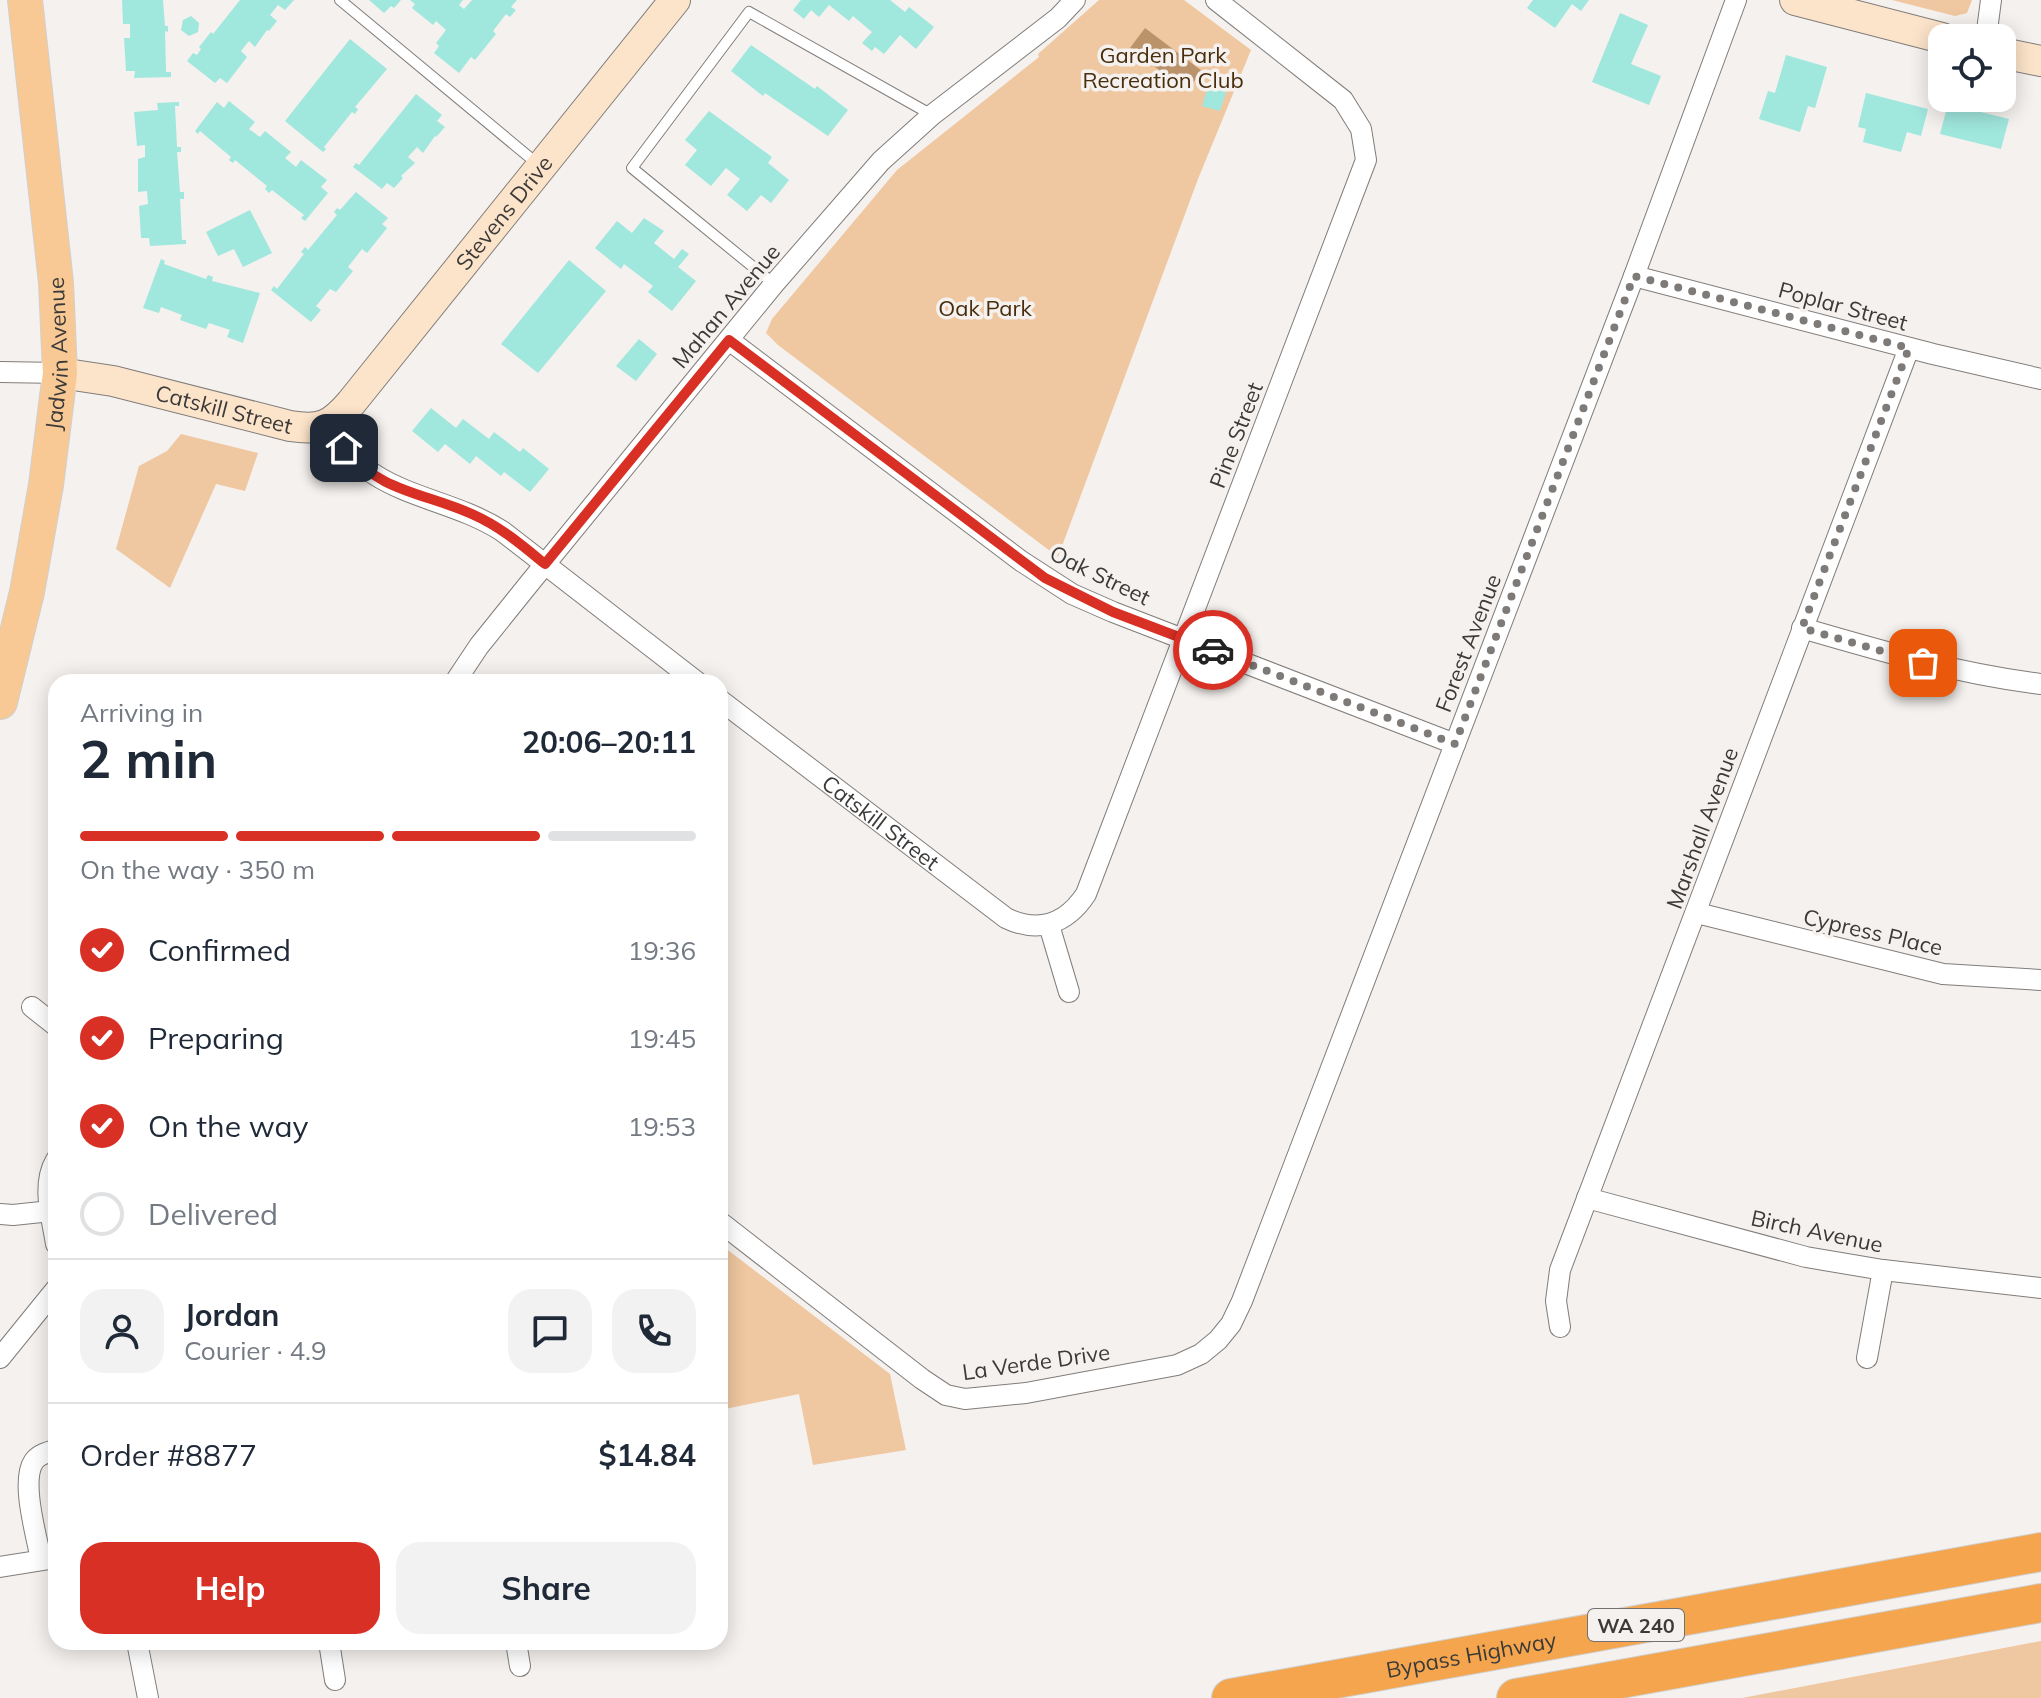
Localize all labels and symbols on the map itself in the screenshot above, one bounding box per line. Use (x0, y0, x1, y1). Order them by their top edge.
park label: Garden Park Recreation Club (1082, 41, 1244, 94)
street label: Stevens Drive (449, 150, 559, 276)
street label: Mahan Avenue (666, 238, 786, 374)
street label: Poplar Street (1775, 275, 1911, 337)
street label: Jadwin Avenue (39, 277, 74, 432)
park label: Oak Park (938, 294, 1032, 322)
street label: Catskill Street (152, 378, 296, 440)
street label: Pine Street (1203, 378, 1269, 492)
pin (310, 414, 378, 482)
street label: Oak Street (1045, 539, 1155, 611)
street label: Forest Avenue (1429, 570, 1507, 716)
courier (1173, 610, 1253, 690)
pin (1889, 629, 1957, 697)
street label: Marshall Avenue (1660, 743, 1744, 913)
street label: Catskill Street (816, 769, 945, 876)
street label: Cypress Place (1801, 902, 1945, 962)
street label: Birch Avenue (1748, 1203, 1886, 1259)
street label: La Verde Drive (960, 1338, 1112, 1386)
road number: WA 240 (1588, 1609, 1684, 1641)
street label: Bypass Highway (1384, 1626, 1559, 1684)

